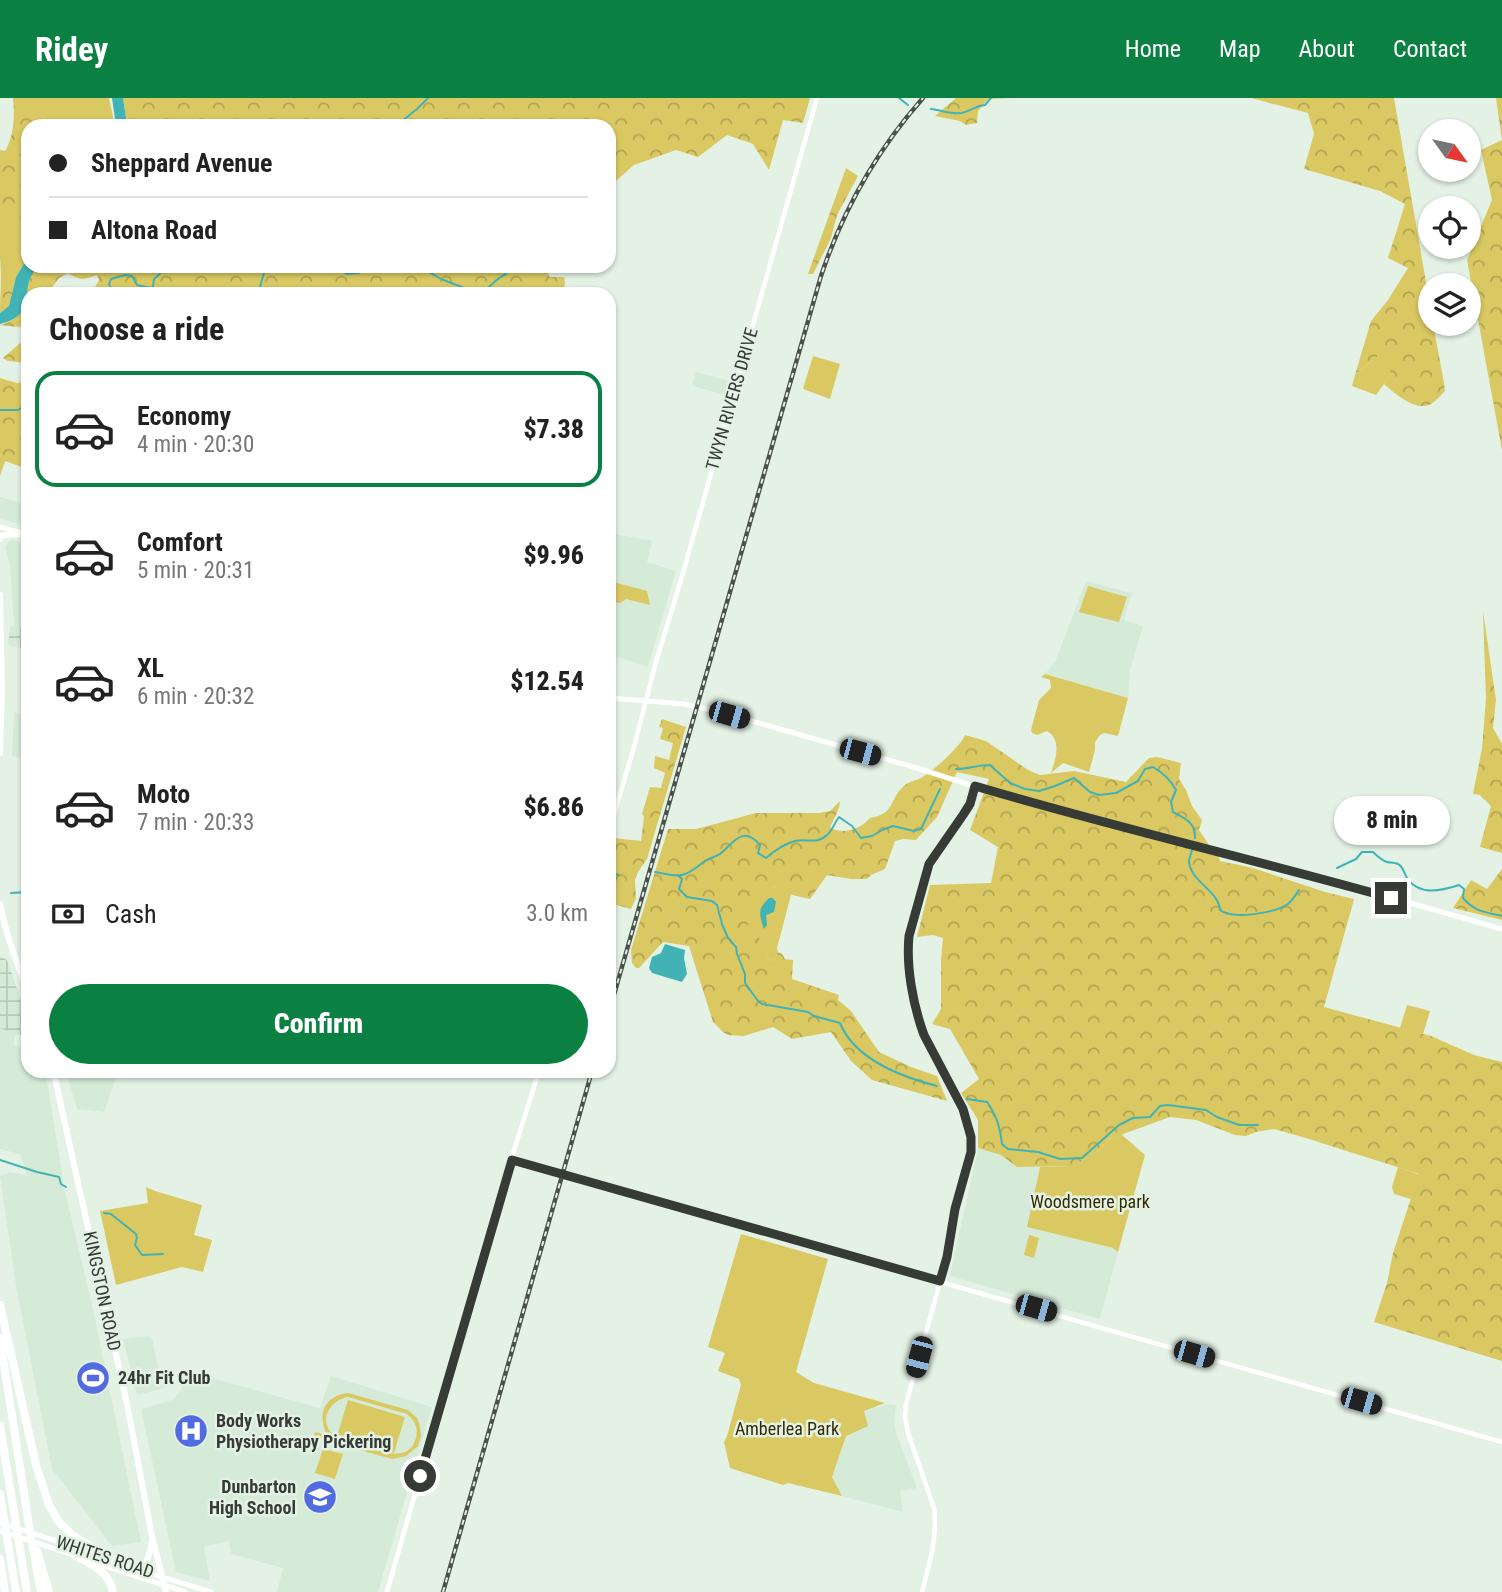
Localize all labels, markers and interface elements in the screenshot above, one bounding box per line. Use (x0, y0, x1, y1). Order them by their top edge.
text: Ridey (35, 30, 108, 69)
text: Home (1125, 35, 1181, 63)
text: Map (1219, 35, 1261, 63)
text: About (1299, 35, 1355, 63)
text: Contact (1393, 35, 1467, 63)
north arrow (1418, 119, 1480, 182)
map controls (1418, 119, 1481, 336)
text: Sheppard Avenue (91, 148, 272, 178)
button: locate (1418, 196, 1481, 259)
text: Altona Road (91, 215, 217, 245)
button: layers (1418, 273, 1481, 336)
text: Choose a ride (49, 310, 224, 348)
street label: TWYN RIVERS DRIVE (701, 325, 762, 473)
icon: car (53, 398, 116, 461)
text: Economy (137, 401, 231, 431)
text: $7.38 (523, 414, 584, 444)
text: 4 min · 20:30 (137, 431, 254, 458)
icon: car (53, 524, 116, 587)
text: Comfort (137, 527, 223, 557)
text: $9.96 (523, 540, 584, 570)
text: 5 min · 20:31 (137, 557, 254, 584)
icon: car (53, 650, 116, 713)
text: XL (137, 653, 164, 683)
text: $12.54 (510, 666, 584, 696)
text: 6 min · 20:32 (137, 683, 254, 710)
car (706, 699, 753, 731)
car (837, 736, 884, 768)
icon: car (53, 776, 116, 839)
text: Moto (137, 779, 190, 809)
text: $6.86 (523, 792, 584, 822)
callout: 8 min (1333, 796, 1449, 846)
text: 8 min (1366, 807, 1418, 834)
text: 7 min · 20:33 (137, 809, 254, 836)
route end (1375, 882, 1407, 914)
icon: cash (49, 895, 87, 933)
text: Cash (105, 899, 157, 929)
text: 3.0 km (526, 900, 588, 927)
button: Confirm (49, 984, 588, 1064)
park label: Woodsmere park (1030, 1191, 1150, 1212)
street label: KINGSTON ROAD (80, 1229, 125, 1353)
car (1013, 1292, 1060, 1324)
car (904, 1334, 935, 1380)
car (1171, 1338, 1218, 1370)
sports icon: 24hr Fit Club (74, 1359, 112, 1397)
place label: 24hr Fit Club (118, 1367, 211, 1388)
car (1338, 1385, 1385, 1417)
place label: Body Works Physiotherapy Pickering (216, 1410, 391, 1452)
hospital icon: Body Works Physiotherapy Pickering (172, 1412, 210, 1450)
park label: Amberlea Park (735, 1418, 839, 1439)
route start (404, 1460, 436, 1492)
place label: Dunbarton High School (209, 1476, 296, 1518)
school or university icon: Dunbarton High School (301, 1478, 339, 1516)
street label: WHITES ROAD (54, 1531, 157, 1582)

